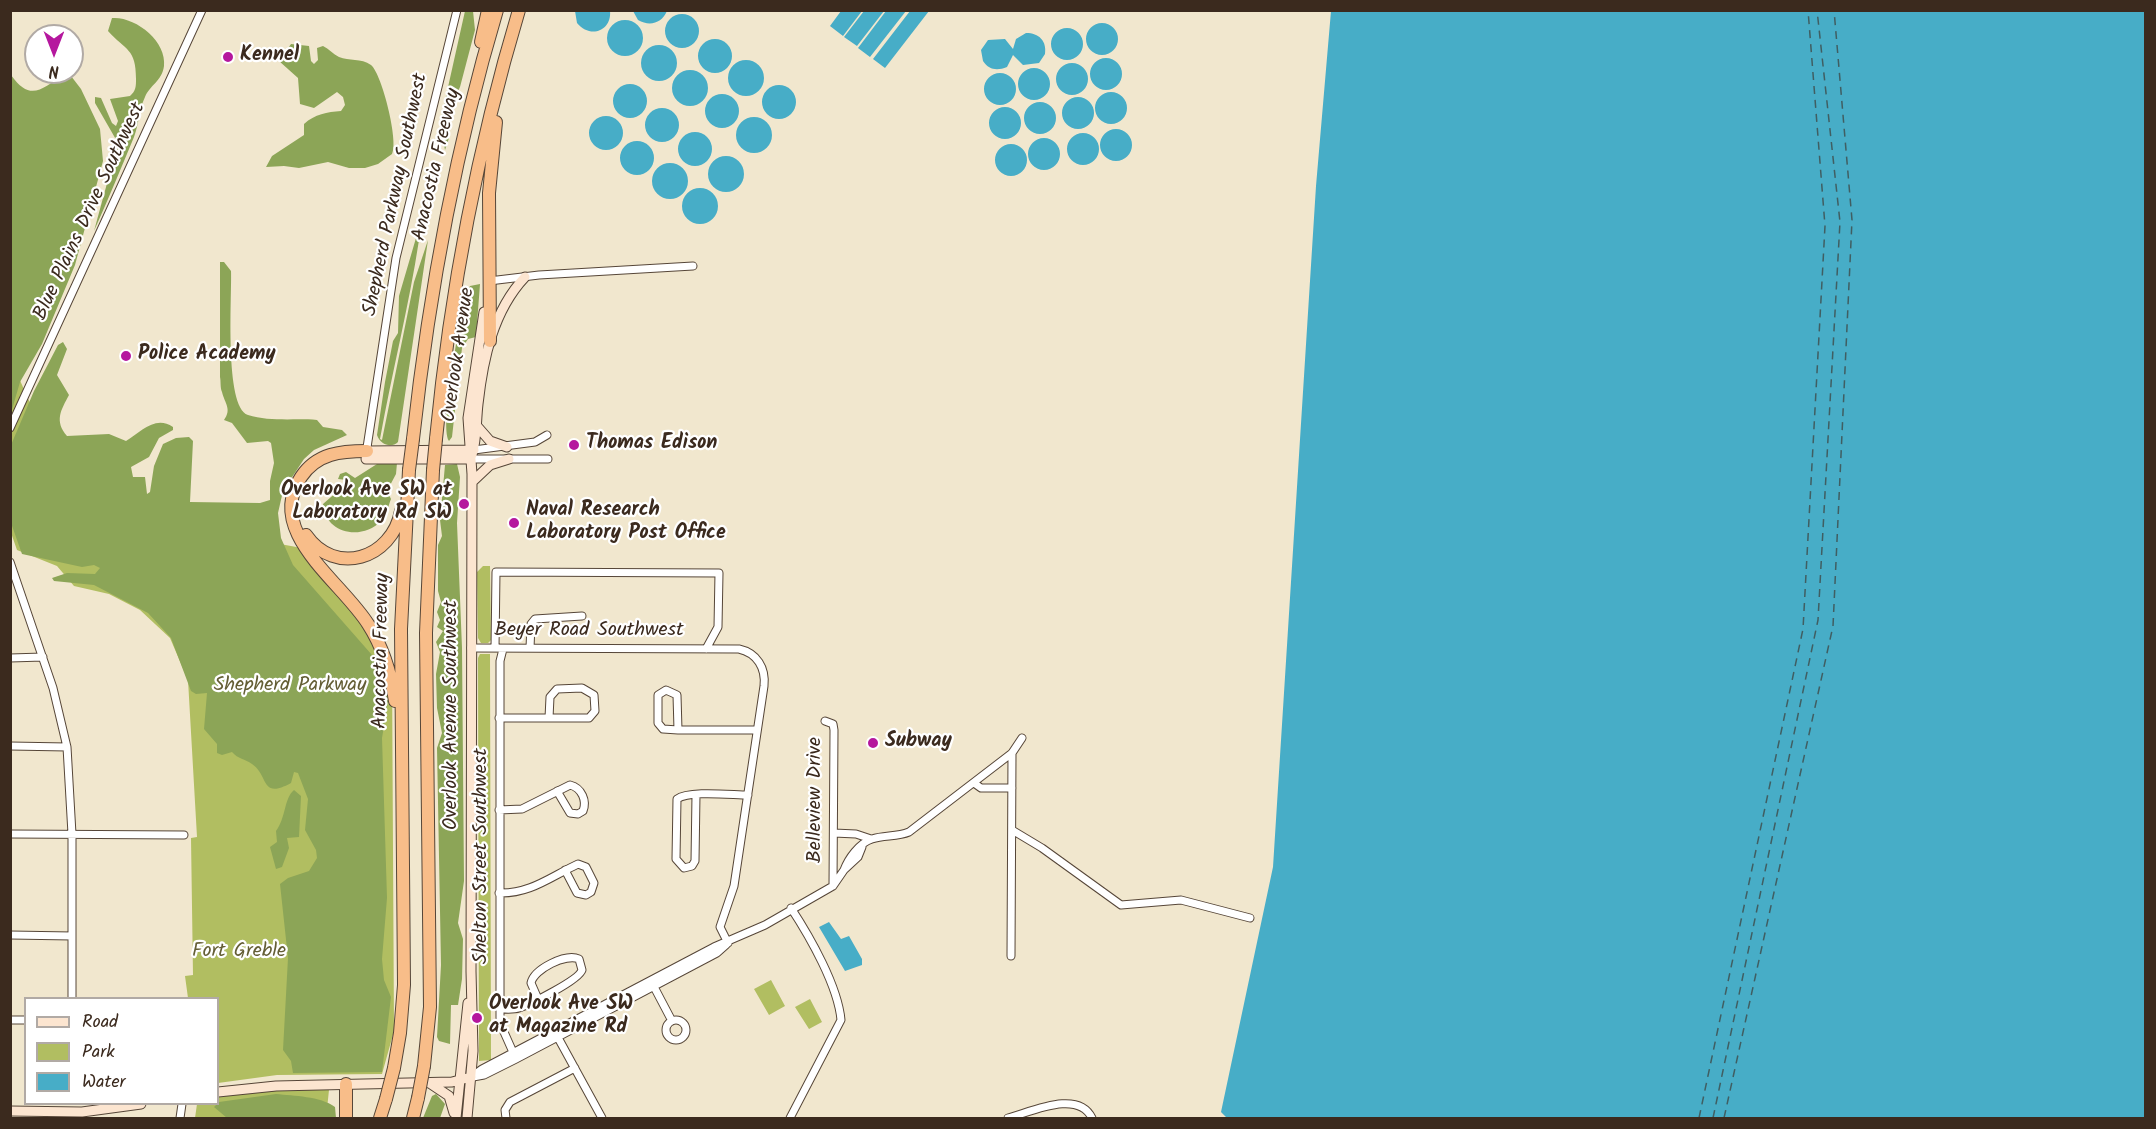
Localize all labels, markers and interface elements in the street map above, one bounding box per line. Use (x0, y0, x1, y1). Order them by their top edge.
north arrow (24, 24, 84, 84)
place label: Kennel (240, 45, 299, 69)
marker: Kennel (221, 50, 235, 64)
text: N (49, 58, 59, 83)
street label: Shepherd Parkway Southwest (360, 72, 434, 318)
street label: Anacostia Freeway (409, 86, 467, 244)
street label: Blue Plains Drive Southwest (30, 99, 152, 325)
street label: Overlook Avenue (439, 286, 481, 424)
place label: Police Academy (138, 344, 276, 368)
marker: Police Academy (119, 349, 133, 363)
place label: Thomas Edison (586, 433, 717, 457)
marker: Thomas Edison (567, 438, 581, 452)
place label: Overlook Ave SW at Laboratory Rd SW (281, 480, 452, 527)
marker: Overlook Ave SW at Laboratory Rd SW (457, 497, 471, 511)
place label: Naval Research Laboratory Post Office (526, 500, 726, 547)
marker: Naval Research Laboratory Post Office (507, 516, 521, 530)
street label: Anacostia Freeway (370, 573, 396, 729)
street label: Overlook Avenue Southwest (441, 600, 465, 830)
street label: Beyer Road Southwest (494, 620, 684, 644)
park label: Shepherd Parkway (214, 675, 366, 699)
place label: Subway (885, 731, 952, 755)
marker: Subway (866, 736, 880, 750)
street label: Belleview Drive (805, 737, 829, 863)
street label: Shelton Street Southwest (471, 748, 495, 964)
park label: Fort Greble (192, 941, 286, 965)
place label: Overlook Ave SW at Magazine Rd (489, 994, 633, 1041)
legend (24, 997, 219, 1105)
text: Road (82, 1008, 118, 1037)
marker: Overlook Ave SW at Magazine Rd (470, 1011, 484, 1025)
text: Park (82, 1038, 115, 1067)
text: Water (82, 1068, 126, 1097)

